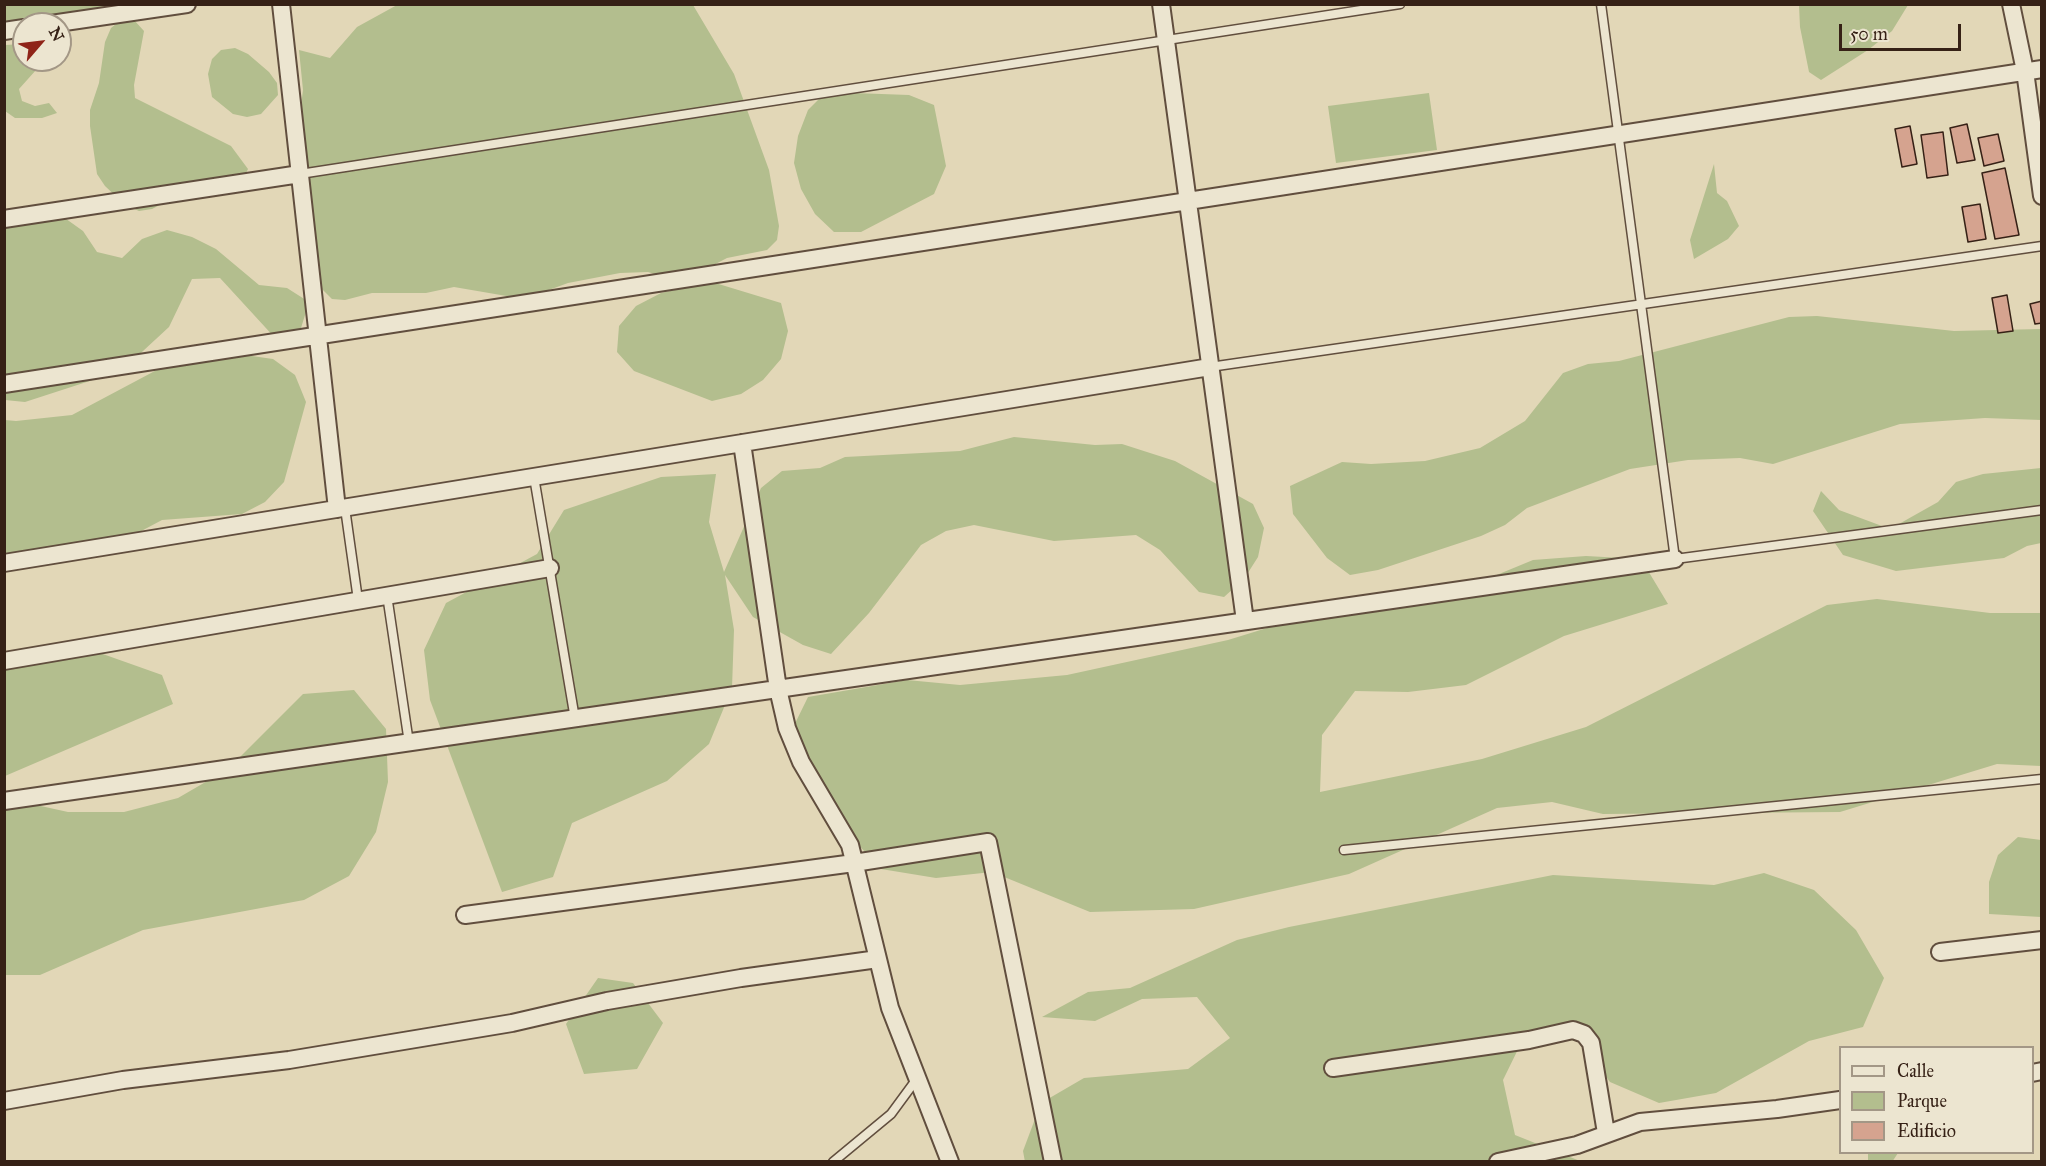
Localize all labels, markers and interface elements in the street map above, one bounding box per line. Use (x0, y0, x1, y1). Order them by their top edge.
north arrow (12, 12, 72, 72)
scale bar (1842, 12, 1964, 50)
text: 50 m (1850, 23, 1888, 45)
text: N (45, 24, 68, 45)
legend (1839, 1046, 2034, 1154)
text: Calle (1897, 1060, 1934, 1082)
text: Parque (1897, 1090, 1947, 1112)
text: Edificio (1897, 1120, 1956, 1142)

